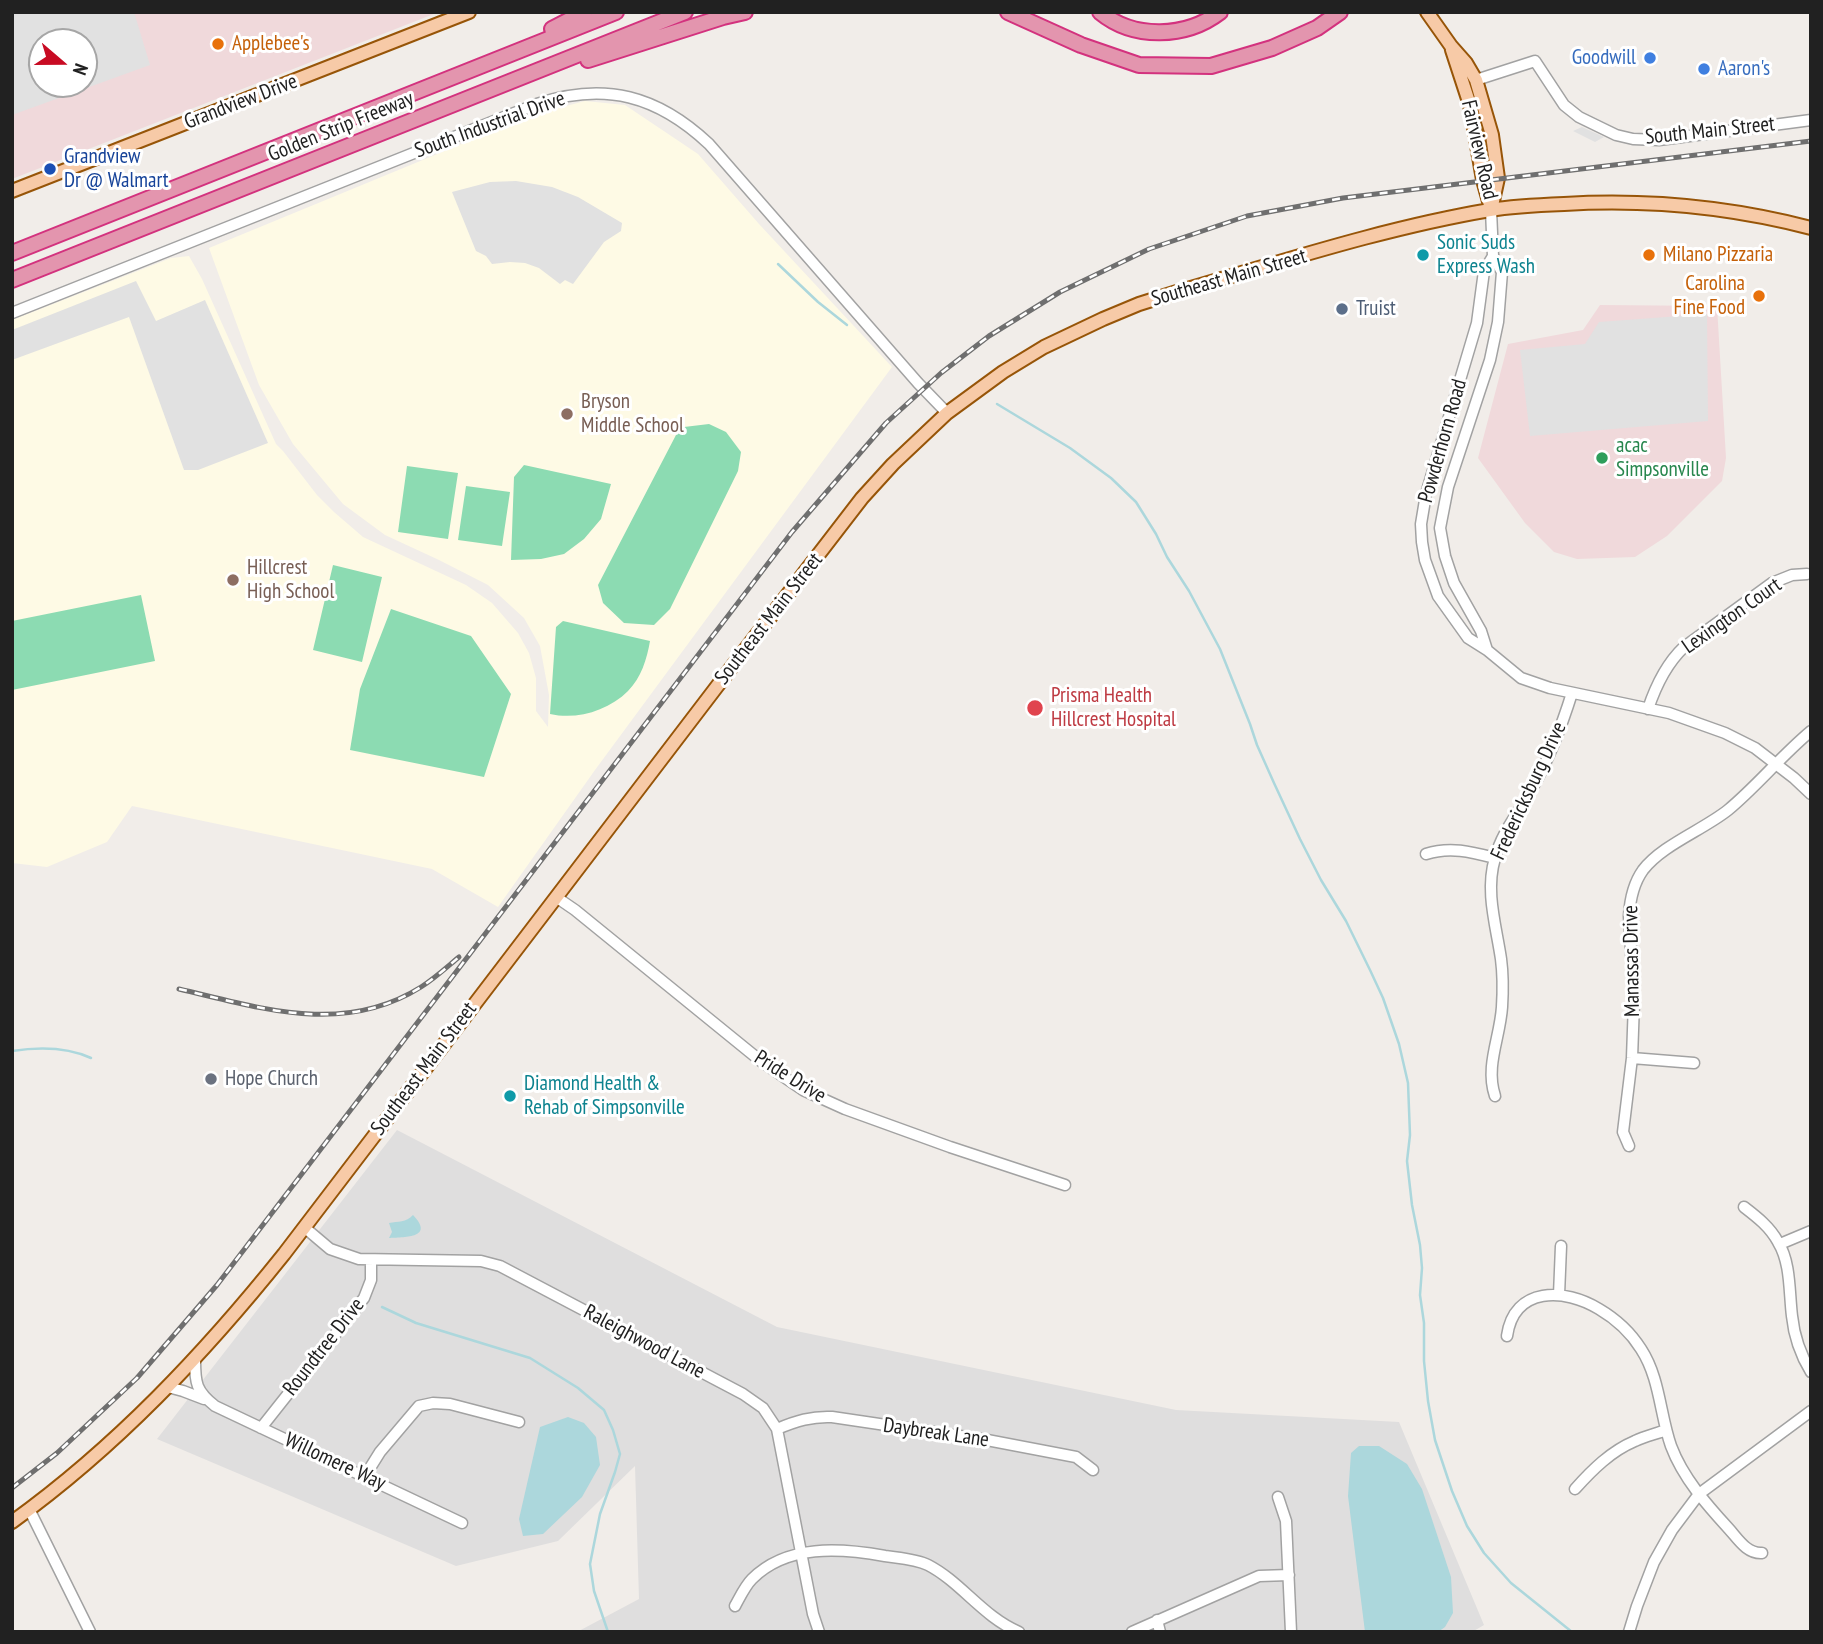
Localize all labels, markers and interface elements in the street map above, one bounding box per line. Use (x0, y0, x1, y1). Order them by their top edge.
north arrow (28, 28, 98, 98)
place label: Applebee's (232, 31, 310, 57)
marker: Applebee's (210, 36, 226, 52)
place label: Goodwill (1572, 45, 1636, 71)
marker: Goodwill (1642, 50, 1658, 66)
place label: Aaron's (1718, 56, 1770, 82)
text: N (68, 61, 94, 78)
marker: Aaron's (1696, 61, 1712, 77)
street label: Grandview Drive (181, 69, 301, 135)
street label: Golden Strip Freeway (265, 86, 417, 168)
street label: South Industrial Drive (411, 86, 569, 164)
street label: Fairview Road (1455, 98, 1503, 202)
street label: South Main Street (1644, 112, 1776, 150)
place label: Grandview Dr @ Walmart (64, 144, 168, 194)
marker: Grandview Dr @ Walmart (42, 161, 58, 177)
place label: Sonic Suds Express Wash (1437, 230, 1535, 280)
place label: Milano Pizzaria (1663, 242, 1773, 268)
street label: Southeast Main Street (1149, 244, 1309, 312)
marker: Sonic Suds Express Wash (1415, 247, 1431, 263)
marker: Milano Pizzaria (1641, 247, 1657, 263)
place label: Carolina Fine Food (1674, 271, 1745, 321)
marker: Carolina Fine Food (1751, 288, 1767, 304)
place label: Truist (1356, 296, 1396, 322)
marker: Truist (1334, 301, 1350, 317)
street label: Powderhorn Road (1413, 376, 1473, 506)
place label: Bryson Middle School (581, 389, 684, 439)
marker: Bryson Middle School (559, 406, 575, 422)
place label: acac Simpsonville (1616, 433, 1709, 483)
marker: acac Simpsonville (1594, 450, 1610, 466)
street label: Southeast Main Street (710, 548, 828, 690)
place label: Hillcrest High School (247, 555, 334, 605)
marker: Hillcrest High School (225, 572, 241, 588)
street label: Lexington Court (1678, 573, 1786, 659)
place label: Prisma Health Hillcrest Hospital (1051, 683, 1176, 733)
marker: Prisma Health Hillcrest Hospital (1025, 698, 1045, 718)
street label: Fredericksburg Drive (1486, 718, 1572, 864)
street label: Manassas Drive (1618, 905, 1646, 1017)
street label: Southeast Main Street (366, 998, 482, 1140)
street label: Pride Drive (750, 1045, 830, 1109)
place label: Hope Church (225, 1066, 318, 1092)
marker: Hope Church (203, 1071, 219, 1087)
place label: Diamond Health & Rehab of Simpsonville (524, 1071, 685, 1121)
marker: Diamond Health & Rehab of Simpsonville (502, 1088, 518, 1104)
street label: Roundtree Drive (278, 1293, 370, 1401)
street label: Raleighwood Lane (579, 1300, 709, 1384)
street label: Daybreak Lane (881, 1413, 991, 1453)
street label: Willomere Way (281, 1428, 389, 1496)

